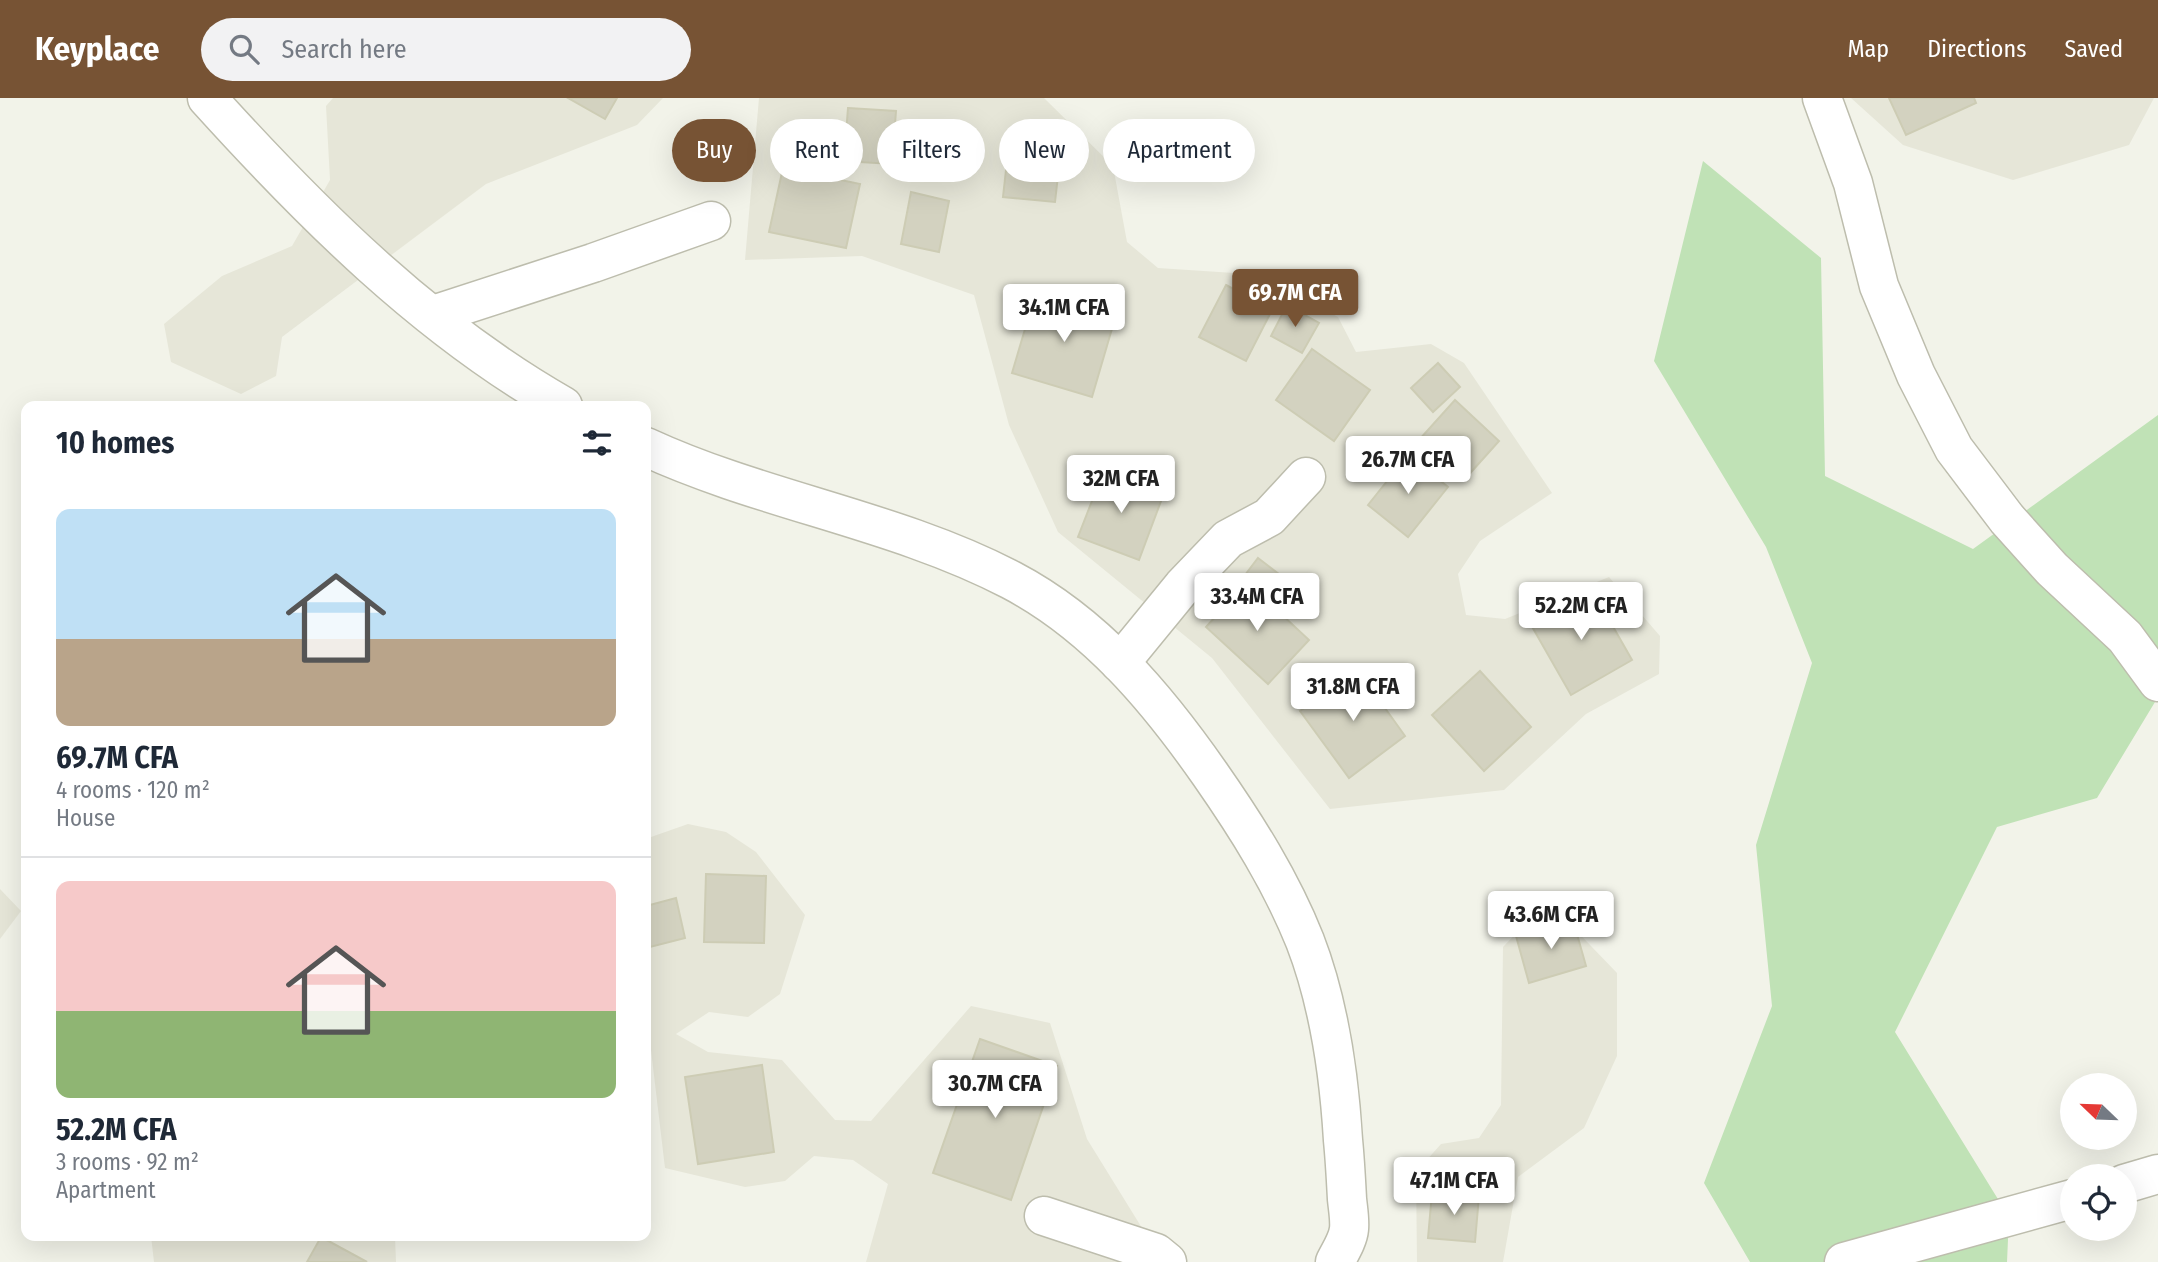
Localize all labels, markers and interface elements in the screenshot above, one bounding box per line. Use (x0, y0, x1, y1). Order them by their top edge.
search box (201, 18, 691, 81)
text: Keyplace (35, 29, 159, 69)
icon: search (225, 30, 263, 68)
text: Search here (281, 34, 407, 65)
text: Map (1848, 35, 1889, 63)
text: Directions (1927, 35, 2026, 63)
text: Saved (2064, 35, 2123, 63)
chip: Buy (672, 119, 756, 182)
chip: Rent (770, 119, 863, 182)
chip: Filters (877, 119, 985, 182)
chip: New (999, 119, 1089, 182)
chip: Apartment (1103, 119, 1255, 182)
pin: 69.7M CFA (1215, 270, 1375, 329)
text: 69.7M CFA (1248, 278, 1342, 306)
pin: 34.1M CFA (984, 285, 1144, 344)
text: 34.1M CFA (1019, 293, 1109, 321)
icon: filters (578, 424, 616, 462)
text: 10 homes (56, 425, 174, 461)
pin: 26.7M CFA (1328, 436, 1488, 496)
text: 26.7M CFA (1362, 445, 1454, 473)
pin: 32M CFA (1056, 456, 1186, 515)
text: 32M CFA (1083, 464, 1159, 492)
icon: home (273, 555, 399, 681)
pin: 33.4M CFA (1177, 574, 1337, 633)
text: 33.4M CFA (1210, 582, 1304, 610)
pin: 52.2M CFA (1501, 582, 1661, 642)
text: 52.2M CFA (1535, 591, 1627, 619)
pin: 31.8M CFA (1273, 664, 1433, 723)
text: 31.8M CFA (1307, 672, 1399, 700)
text: 69.7M CFA (56, 740, 178, 776)
text: 4 rooms · 120 m² (56, 776, 210, 804)
text: House (56, 804, 115, 832)
pin: 43.6M CFA (1471, 892, 1631, 951)
text: 43.6M CFA (1504, 900, 1598, 928)
icon: home (273, 927, 399, 1053)
pin: 30.7M CFA (915, 1060, 1075, 1120)
text: 30.7M CFA (948, 1069, 1042, 1097)
north arrow (2060, 1073, 2137, 1150)
map controls (2060, 1073, 2137, 1241)
text: 52.2M CFA (56, 1112, 177, 1148)
text: 3 rooms · 92 m² (56, 1148, 199, 1176)
pin: 47.1M CFA (1374, 1158, 1534, 1217)
button: locate (2060, 1164, 2137, 1241)
text: 47.1M CFA (1410, 1166, 1498, 1194)
text: Apartment (56, 1176, 156, 1204)

